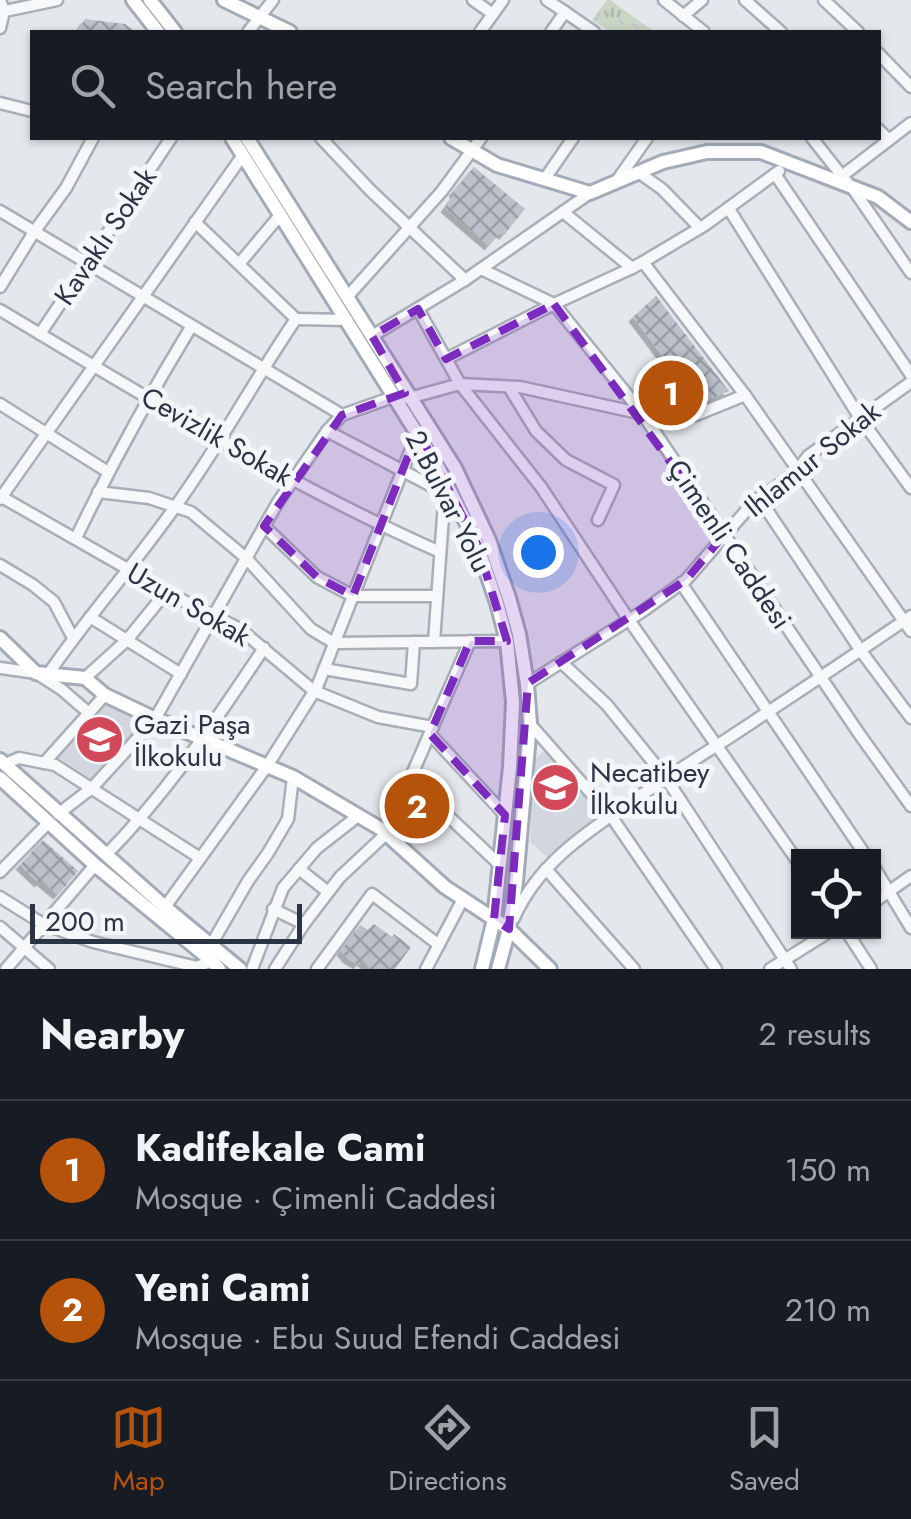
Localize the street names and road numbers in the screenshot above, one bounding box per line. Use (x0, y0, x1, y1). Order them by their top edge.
street label: Kavaklı Sokak (44, 159, 167, 313)
street label: Cevizlik Sokak (133, 376, 301, 497)
street label: Ihlamur Sokak (735, 391, 890, 527)
street label: 2.Bulvar Yolu (395, 423, 502, 579)
street label: Çimenli Caddesi (657, 451, 802, 637)
street label: Uzun Sokak (119, 553, 259, 657)

